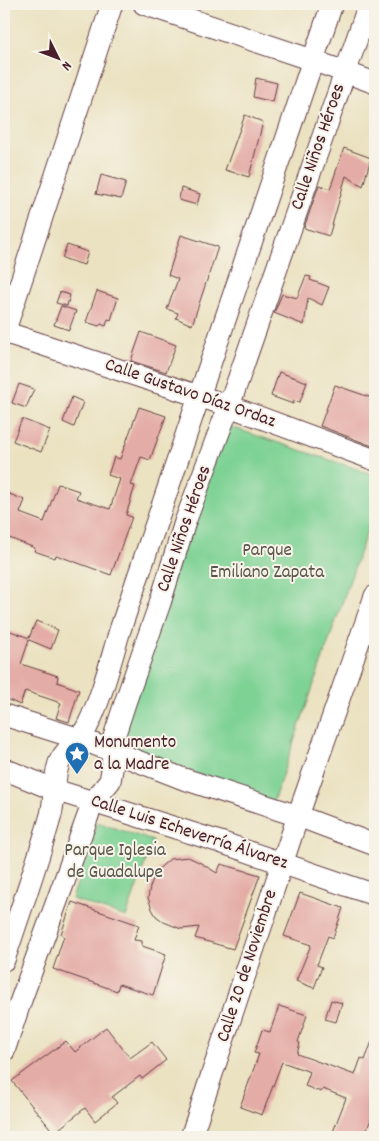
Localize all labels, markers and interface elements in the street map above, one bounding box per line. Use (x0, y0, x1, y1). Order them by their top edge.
north arrow (32, 32, 82, 82)
text: N (56, 56, 76, 75)
street label: Calle Niños Héroes (285, 80, 353, 214)
street label: Calle Gustavo Díaz Ordaz (101, 352, 279, 436)
street label: Calle Niños Héroes (151, 462, 219, 596)
park label: Parque Emiliano Zapata (210, 538, 325, 587)
place label: Monumento a la Madre (94, 730, 176, 779)
place icon: Monumento a la Madre (64, 741, 90, 775)
street label: Calle Luis Echeverría Álvarez (87, 788, 291, 878)
park label: Parque Iglesia de Guadalupe (64, 838, 167, 887)
street label: Calle 20 de Noviembre (211, 886, 285, 1046)

